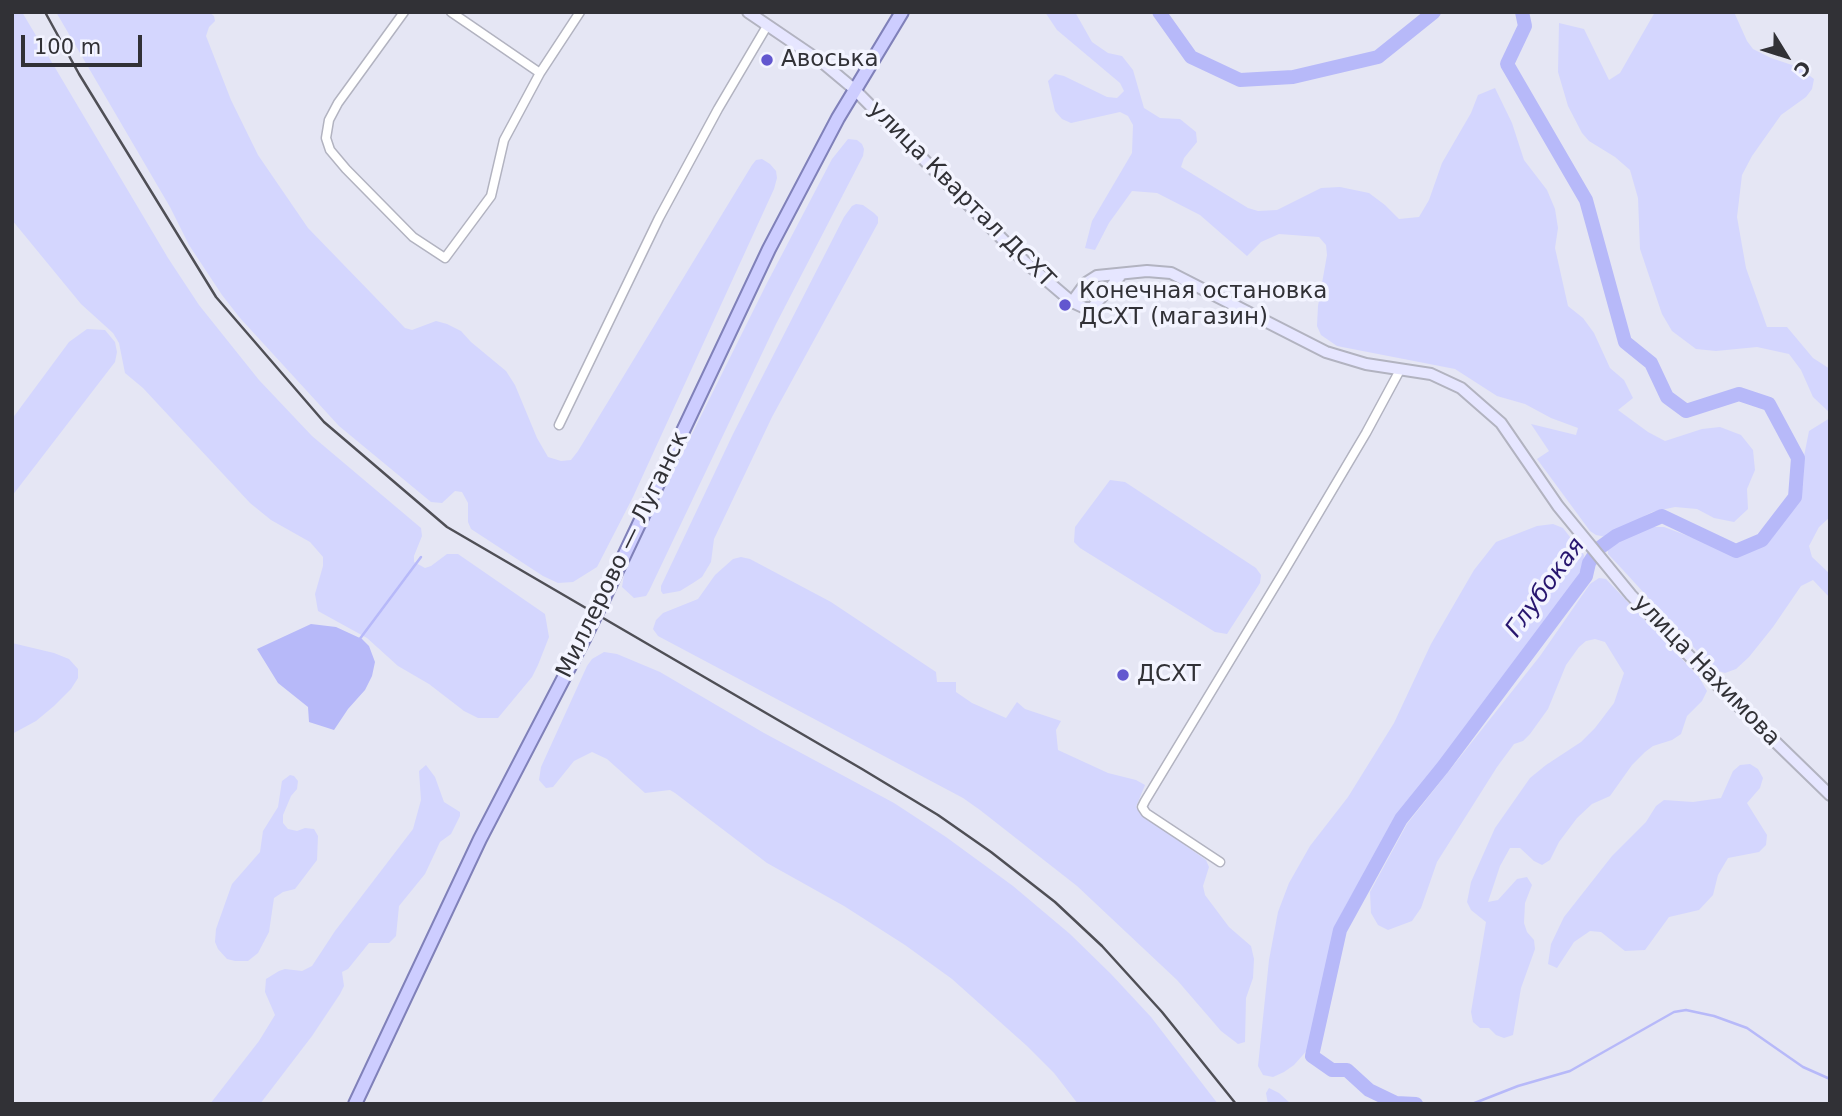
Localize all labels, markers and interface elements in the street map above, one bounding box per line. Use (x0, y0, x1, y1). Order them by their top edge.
scale bar (24, 21, 145, 65)
north arrow (1751, 21, 1821, 91)
text: 100 m (34, 35, 101, 59)
place label: Авоська (781, 46, 879, 74)
marker: Авоська (759, 52, 775, 68)
text: С (1790, 57, 1816, 81)
street label: улица Квартал ДСХТ (862, 96, 1060, 294)
place label: Конечная остановка ДСХТ (магазин) (1079, 278, 1327, 332)
marker: Конечная остановка ДСХТ (магазин) (1057, 297, 1073, 313)
street label: Миллерово — Луганск (551, 427, 695, 683)
water label: Глубокая (1500, 533, 1592, 643)
street label: улица Нахимова (1627, 590, 1785, 752)
place label: ДСХТ (1137, 661, 1201, 689)
marker: ДСХТ (1115, 667, 1131, 683)

